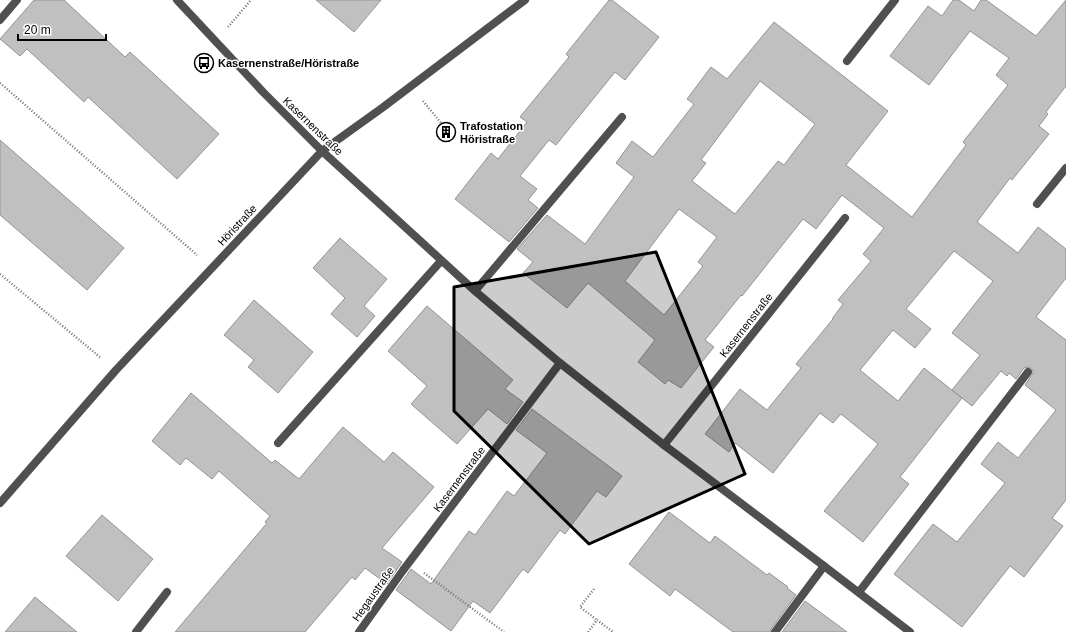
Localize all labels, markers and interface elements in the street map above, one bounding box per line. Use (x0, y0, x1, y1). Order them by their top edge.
scale bar (18, 16, 106, 42)
text: 20 m (24, 23, 51, 37)
bus stop icon: Kasernenstraße/Höristraße (193, 52, 215, 74)
place label: Kasernenstraße/Höristraße (218, 57, 359, 69)
street label: Kasernenstraße (281, 95, 345, 157)
place label: Trafostation Höristraße (460, 120, 523, 145)
building icon: Trafostation Höristraße (435, 121, 457, 143)
street label: Höristraße (215, 202, 259, 248)
street label: Kasernenstraße (717, 290, 775, 360)
street label: Kasernenstraße (431, 444, 487, 514)
street label: Hegaustraße (350, 565, 396, 623)

